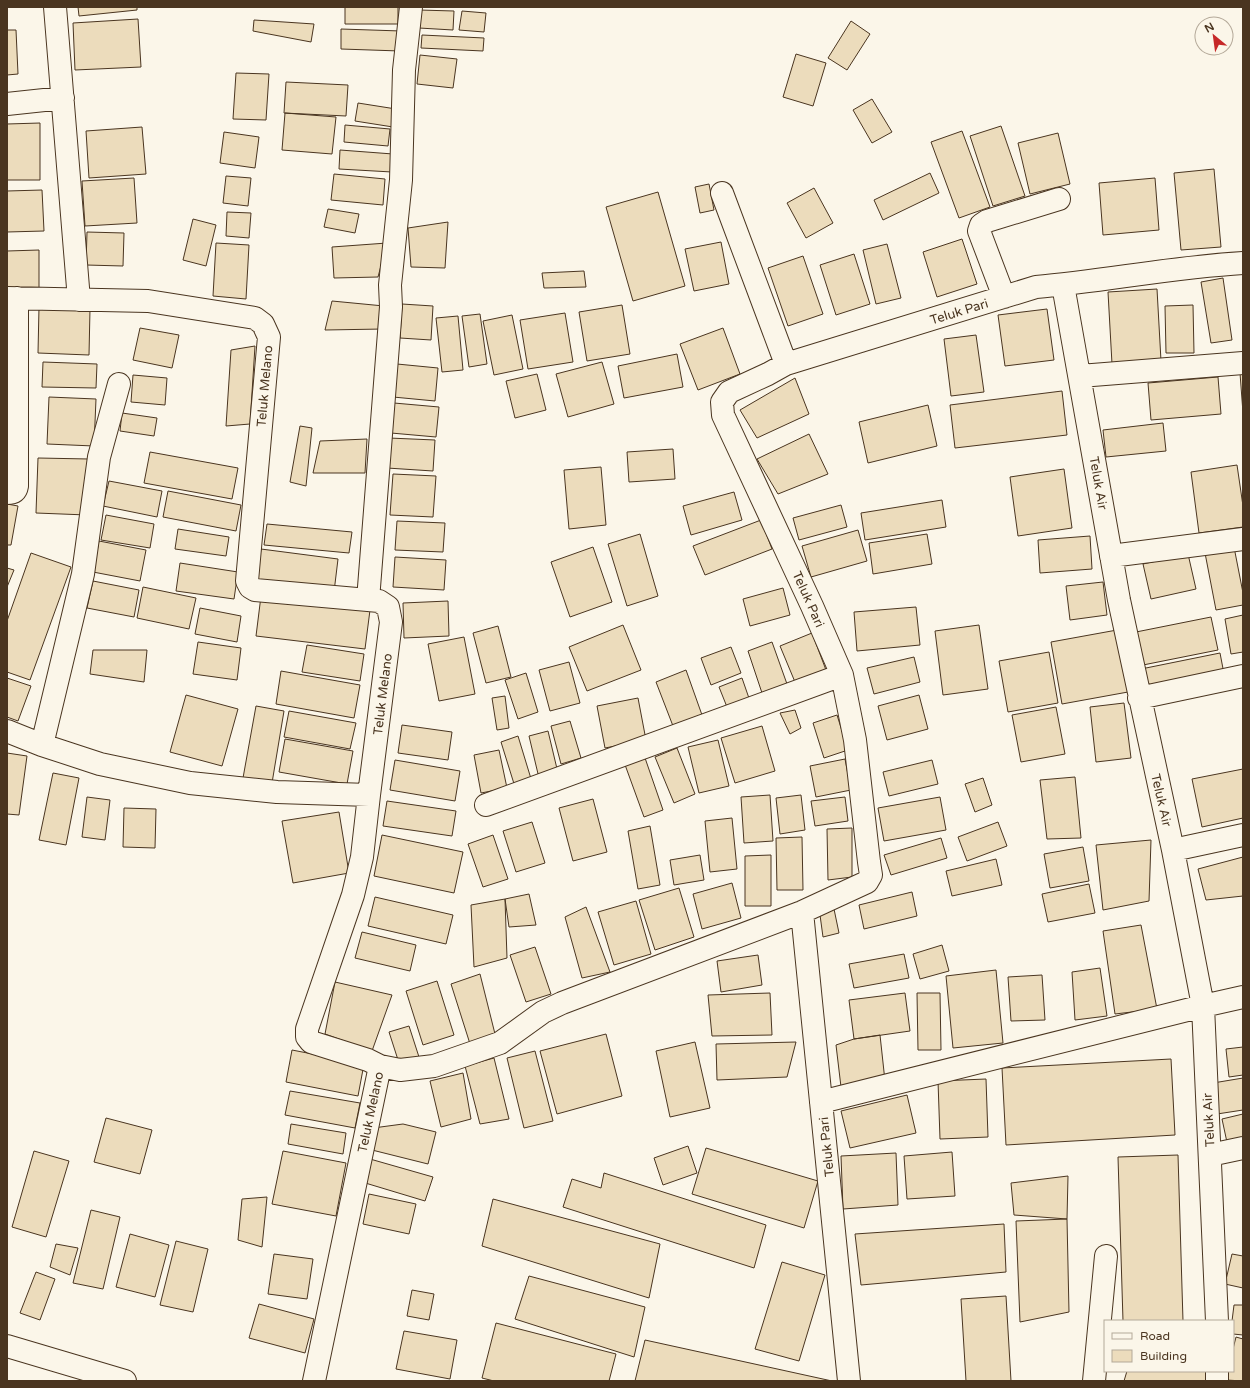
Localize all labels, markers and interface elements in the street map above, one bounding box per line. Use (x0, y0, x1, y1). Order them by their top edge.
north arrow (1194, 16, 1234, 56)
text: N (1202, 20, 1216, 36)
street label: Teluk Pari (928, 296, 990, 328)
street label: Teluk Melano (253, 344, 277, 428)
street label: Teluk Air (1085, 455, 1111, 511)
street label: Teluk Pari (789, 569, 828, 630)
street label: Teluk Melano (370, 652, 396, 736)
street label: Teluk Air (1147, 772, 1175, 828)
street label: Teluk Melano (355, 1070, 387, 1154)
street label: Teluk Air (1200, 1093, 1218, 1147)
street label: Teluk Pari (816, 1116, 838, 1178)
legend (1104, 1320, 1234, 1372)
text: Road (1140, 1329, 1170, 1343)
text: Building (1140, 1349, 1187, 1363)

